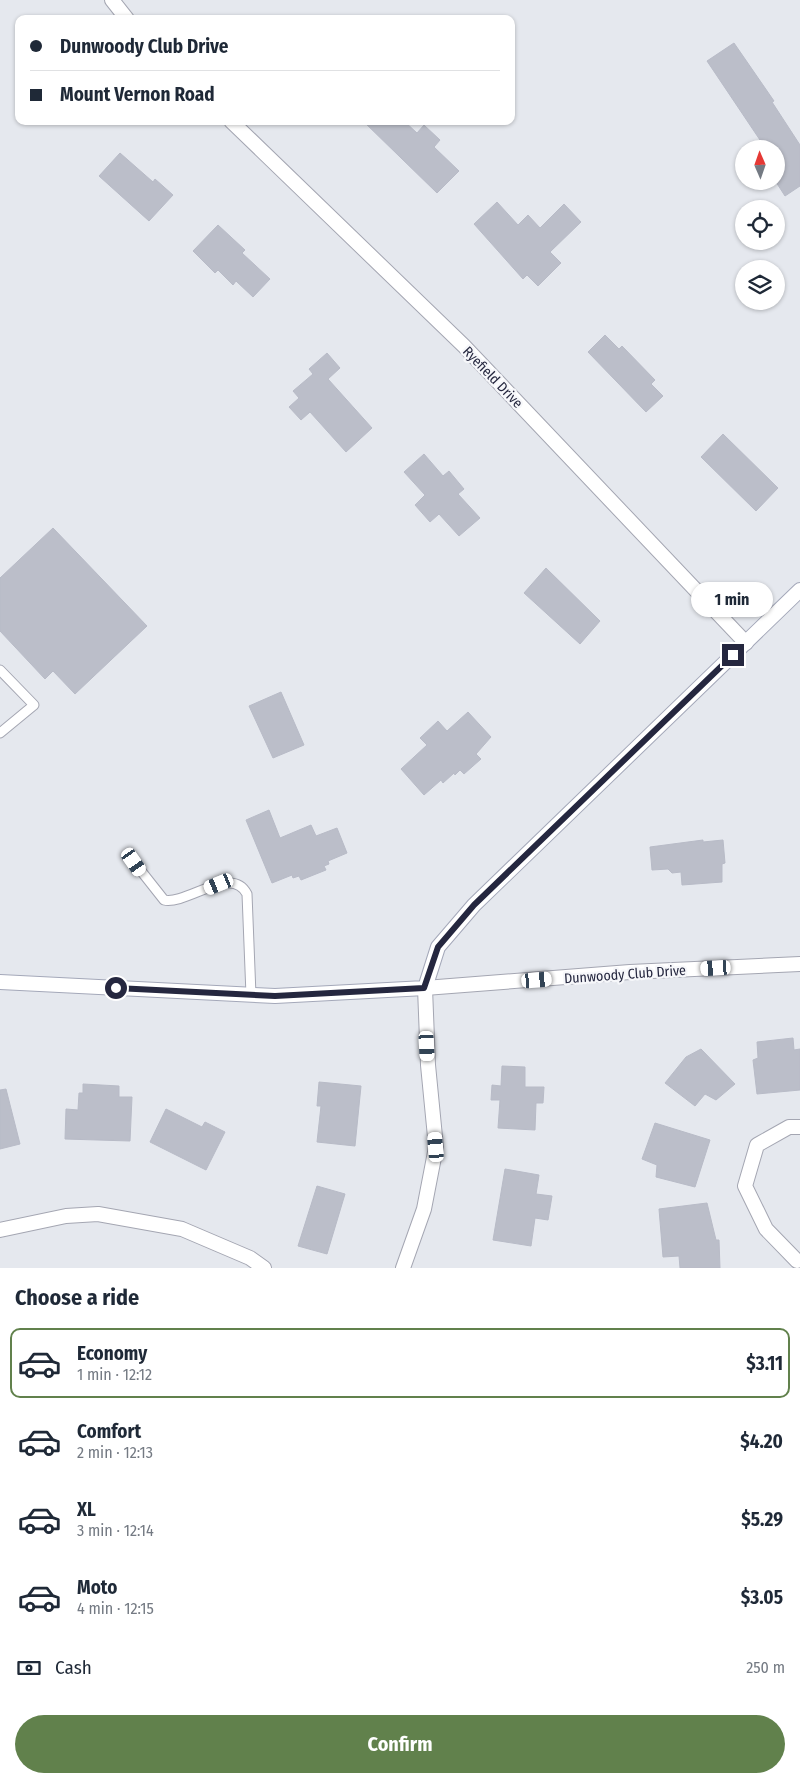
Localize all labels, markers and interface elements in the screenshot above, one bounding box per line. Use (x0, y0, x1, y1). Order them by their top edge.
text: Dunwoody Club Drive (60, 35, 229, 58)
text: Mount Vernon Road (60, 83, 215, 106)
north arrow (735, 140, 785, 190)
map controls (735, 140, 785, 310)
button: locate (735, 200, 785, 250)
button: layers (735, 260, 785, 310)
street label: Ryefield Drive (459, 343, 526, 412)
callout: 1 min (692, 582, 774, 618)
text: 1 min (715, 590, 749, 609)
route end (722, 644, 744, 666)
car (119, 845, 148, 879)
car (202, 871, 235, 897)
car (700, 960, 731, 976)
street label: Dunwoody Club Drive (564, 962, 687, 987)
car (521, 971, 552, 989)
route start (105, 977, 127, 999)
car (418, 1031, 435, 1061)
car (427, 1131, 444, 1163)
text: Choose a ride (15, 1284, 139, 1311)
icon: car (17, 1341, 62, 1386)
text: Economy (77, 1342, 147, 1365)
text: $3.11 (746, 1352, 783, 1375)
text: 1 min · 12:12 (77, 1365, 152, 1384)
icon: car (17, 1419, 62, 1464)
text: Comfort (77, 1420, 141, 1443)
text: $4.20 (740, 1430, 783, 1453)
text: 2 min · 12:13 (77, 1443, 153, 1462)
icon: car (17, 1497, 62, 1542)
text: XL (77, 1498, 96, 1521)
text: $5.29 (741, 1508, 783, 1531)
text: 3 min · 12:14 (77, 1521, 154, 1540)
icon: car (17, 1575, 62, 1620)
text: Moto (77, 1576, 117, 1599)
text: $3.05 (741, 1586, 783, 1609)
text: 4 min · 12:15 (77, 1599, 154, 1618)
icon: cash (15, 1654, 43, 1682)
text: Cash (55, 1656, 92, 1679)
text: 250 m (746, 1658, 785, 1677)
button: Confirm (15, 1715, 785, 1773)

